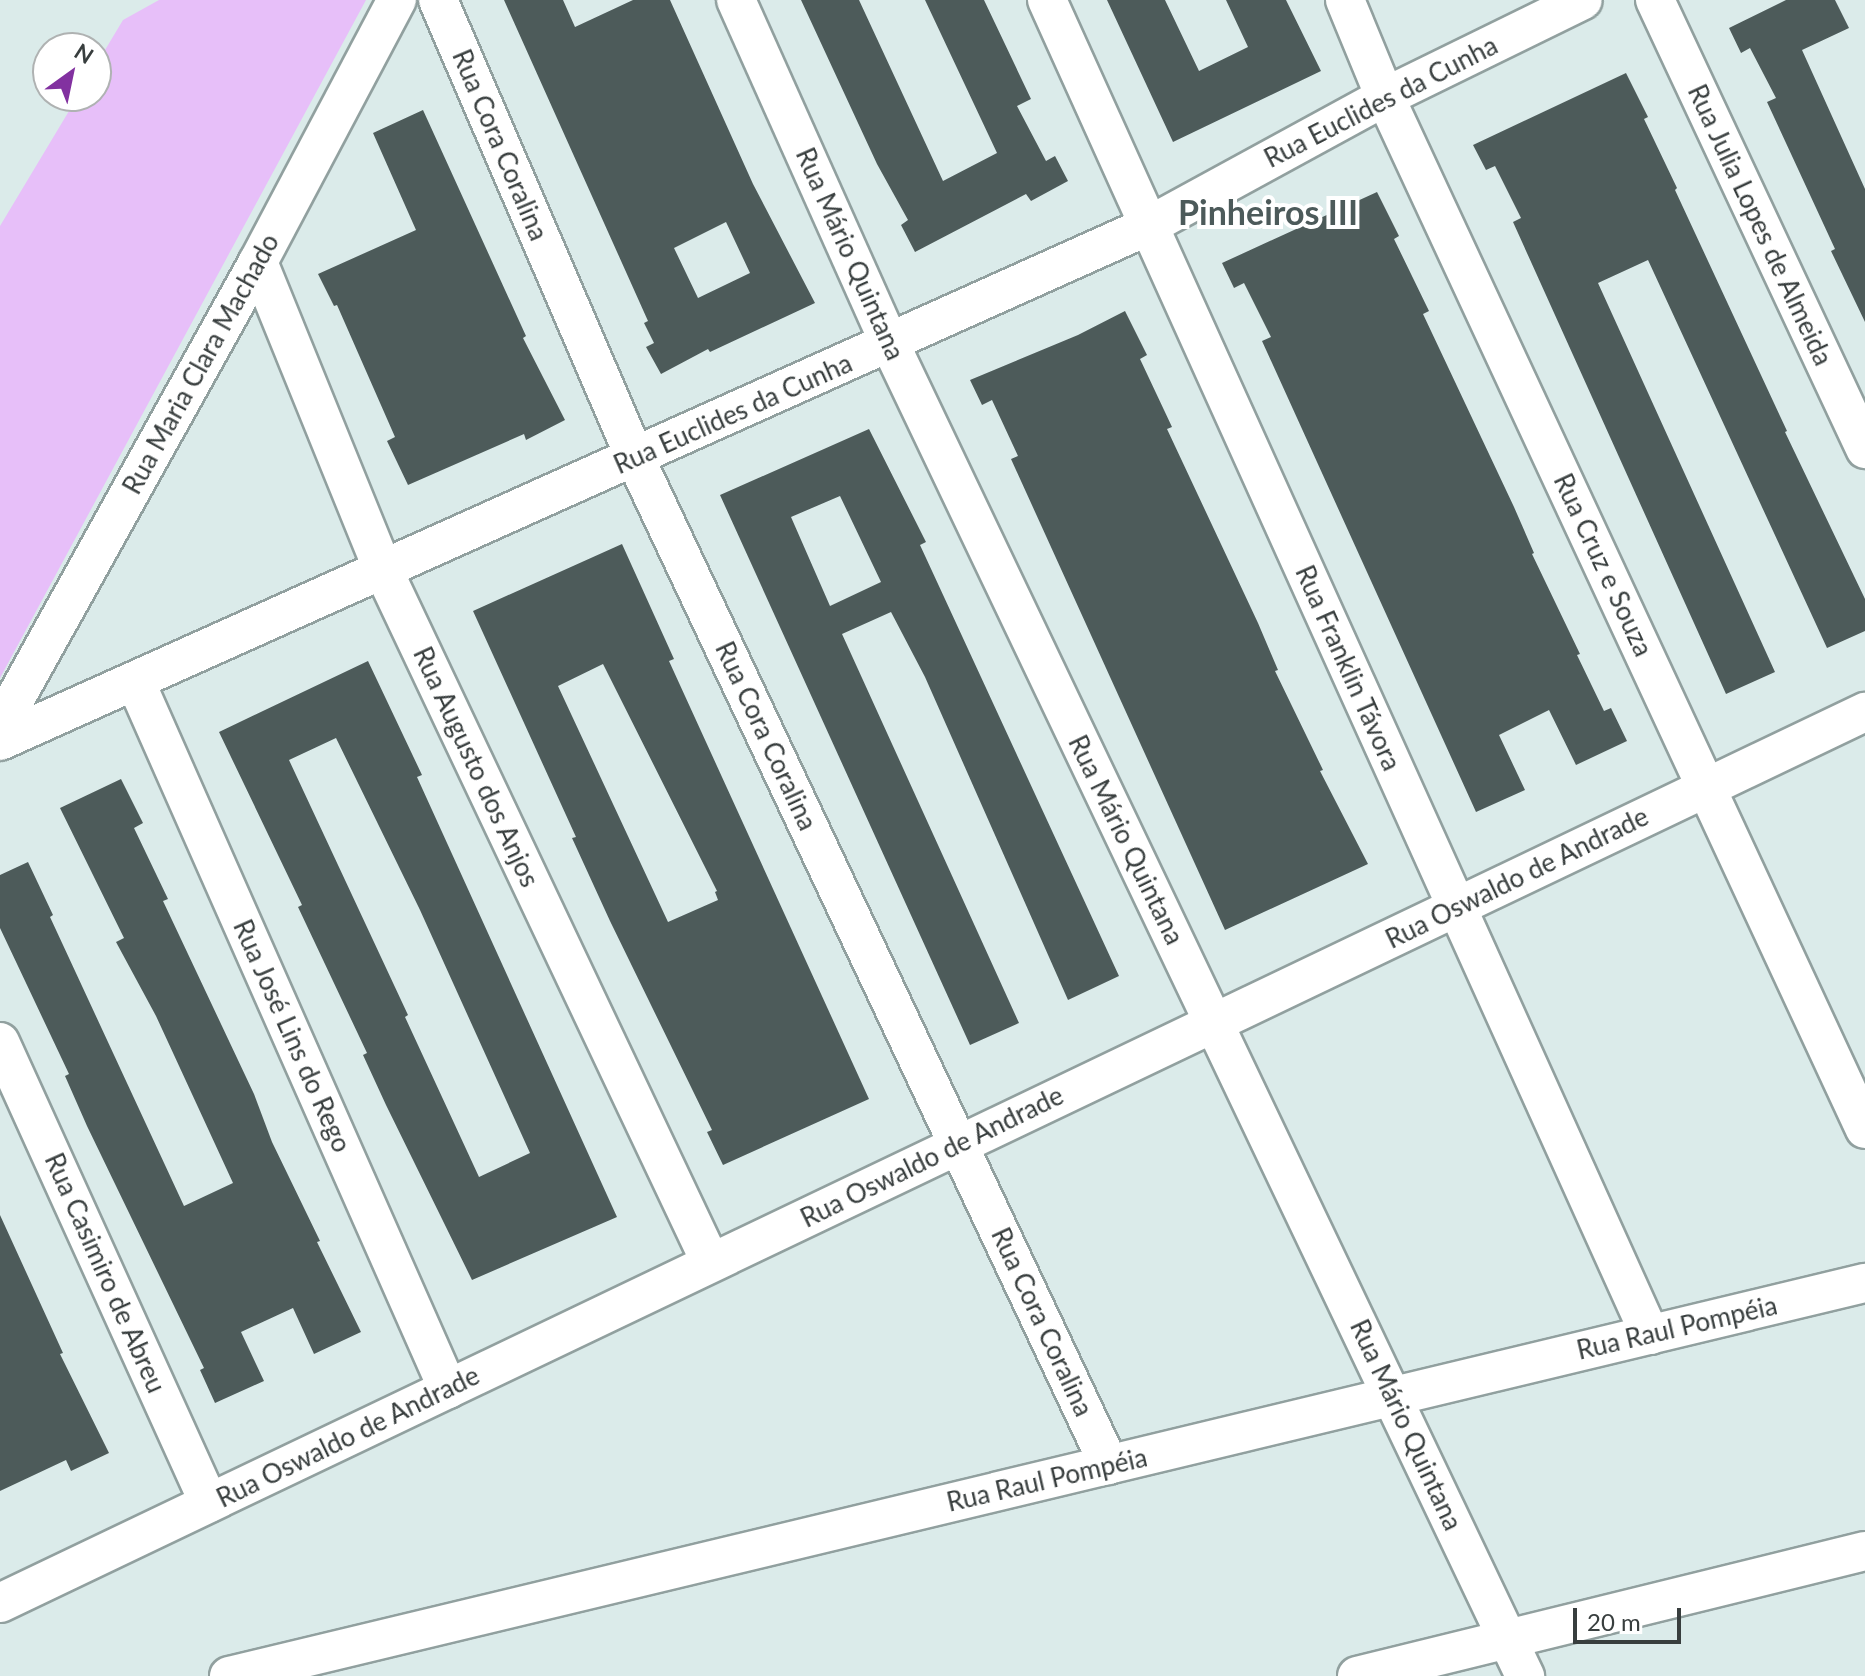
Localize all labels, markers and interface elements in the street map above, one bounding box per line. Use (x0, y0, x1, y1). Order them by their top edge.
street label: Rua Euclides da Cunha (1259, 30, 1503, 174)
north arrow (32, 32, 112, 112)
text: N (70, 37, 99, 69)
street label: Rua Cora Coralina (446, 45, 554, 245)
street label: Rua Julia Lopes de Almeida (1681, 79, 1839, 371)
street label: Rua Mário Quintana (789, 143, 911, 365)
district label: Pinheiros III (1178, 192, 1358, 232)
street label: Rua Maria Clara Machado (116, 228, 286, 500)
street label: Rua Euclides da Cunha (609, 347, 857, 481)
street label: Rua Cruz e Souza (1547, 469, 1659, 661)
street label: Rua Franklin Távora (1289, 560, 1407, 776)
street label: Rua Cora Coralina (709, 637, 823, 835)
street label: Rua Augusto dos Anjos (406, 641, 546, 893)
street label: Rua Mário Quintana (1062, 730, 1190, 950)
street label: Rua Oswaldo de Andrade (1380, 801, 1654, 955)
street label: Rua José Lins do Rego (227, 915, 357, 1157)
street label: Rua Oswaldo de Andrade (795, 1080, 1069, 1234)
street label: Rua Casimiro de Abreu (38, 1148, 172, 1398)
street label: Rua Cora Coralina (985, 1223, 1099, 1421)
street label: Rua Raul Pompéia (1574, 1290, 1780, 1366)
street label: Rua Mário Quintana (1343, 1315, 1469, 1535)
street label: Rua Oswaldo de Andrade (211, 1360, 485, 1514)
street label: Rua Raul Pompéia (944, 1442, 1150, 1518)
scale bar (1577, 1592, 1685, 1642)
text: 20 m (1587, 1607, 1641, 1636)

